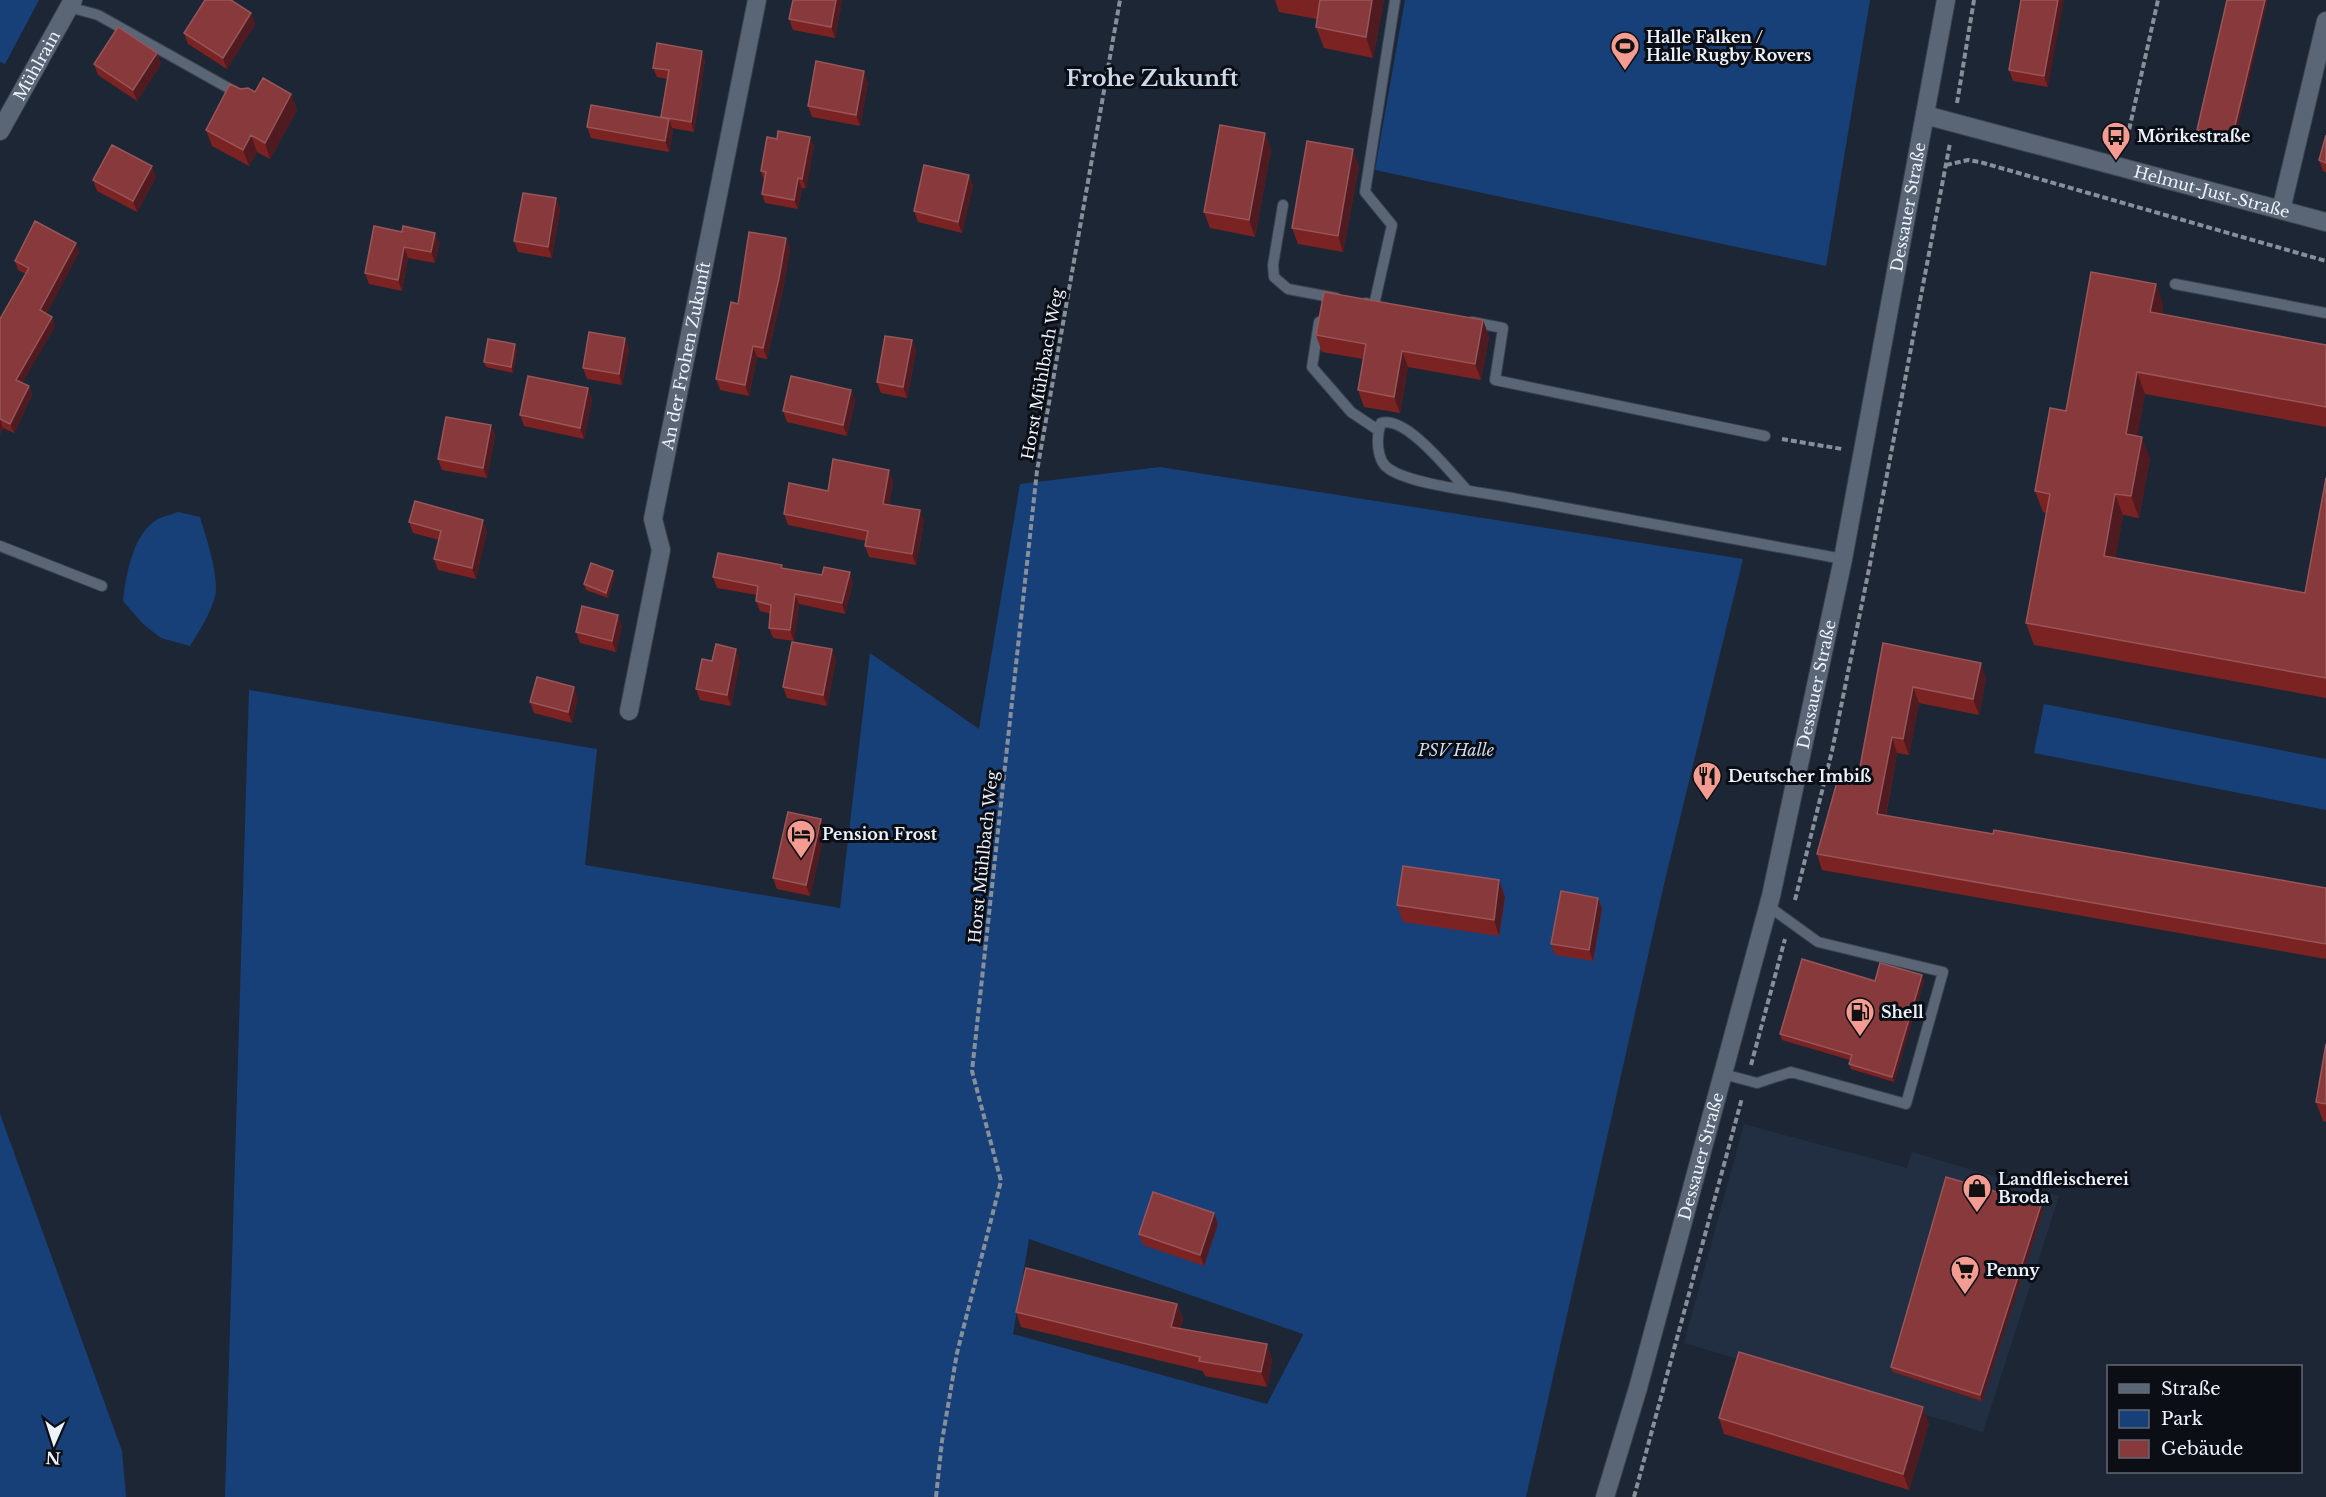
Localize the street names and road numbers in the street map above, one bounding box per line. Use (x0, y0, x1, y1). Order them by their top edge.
street label: Mühlrain (9, 27, 64, 104)
street label: Dessauer Straße (1886, 141, 1930, 273)
street label: Helmut-Just-Straße (2132, 161, 2292, 222)
street label: An der Frohen Zukunft (657, 260, 714, 452)
street label: Horst Mühlbach Weg (1017, 286, 1067, 461)
street label: Dessauer Straße (1793, 618, 1840, 751)
street label: Horst Mühlbach Weg (964, 769, 1002, 944)
street label: Dessauer Straße (1674, 1090, 1727, 1222)

